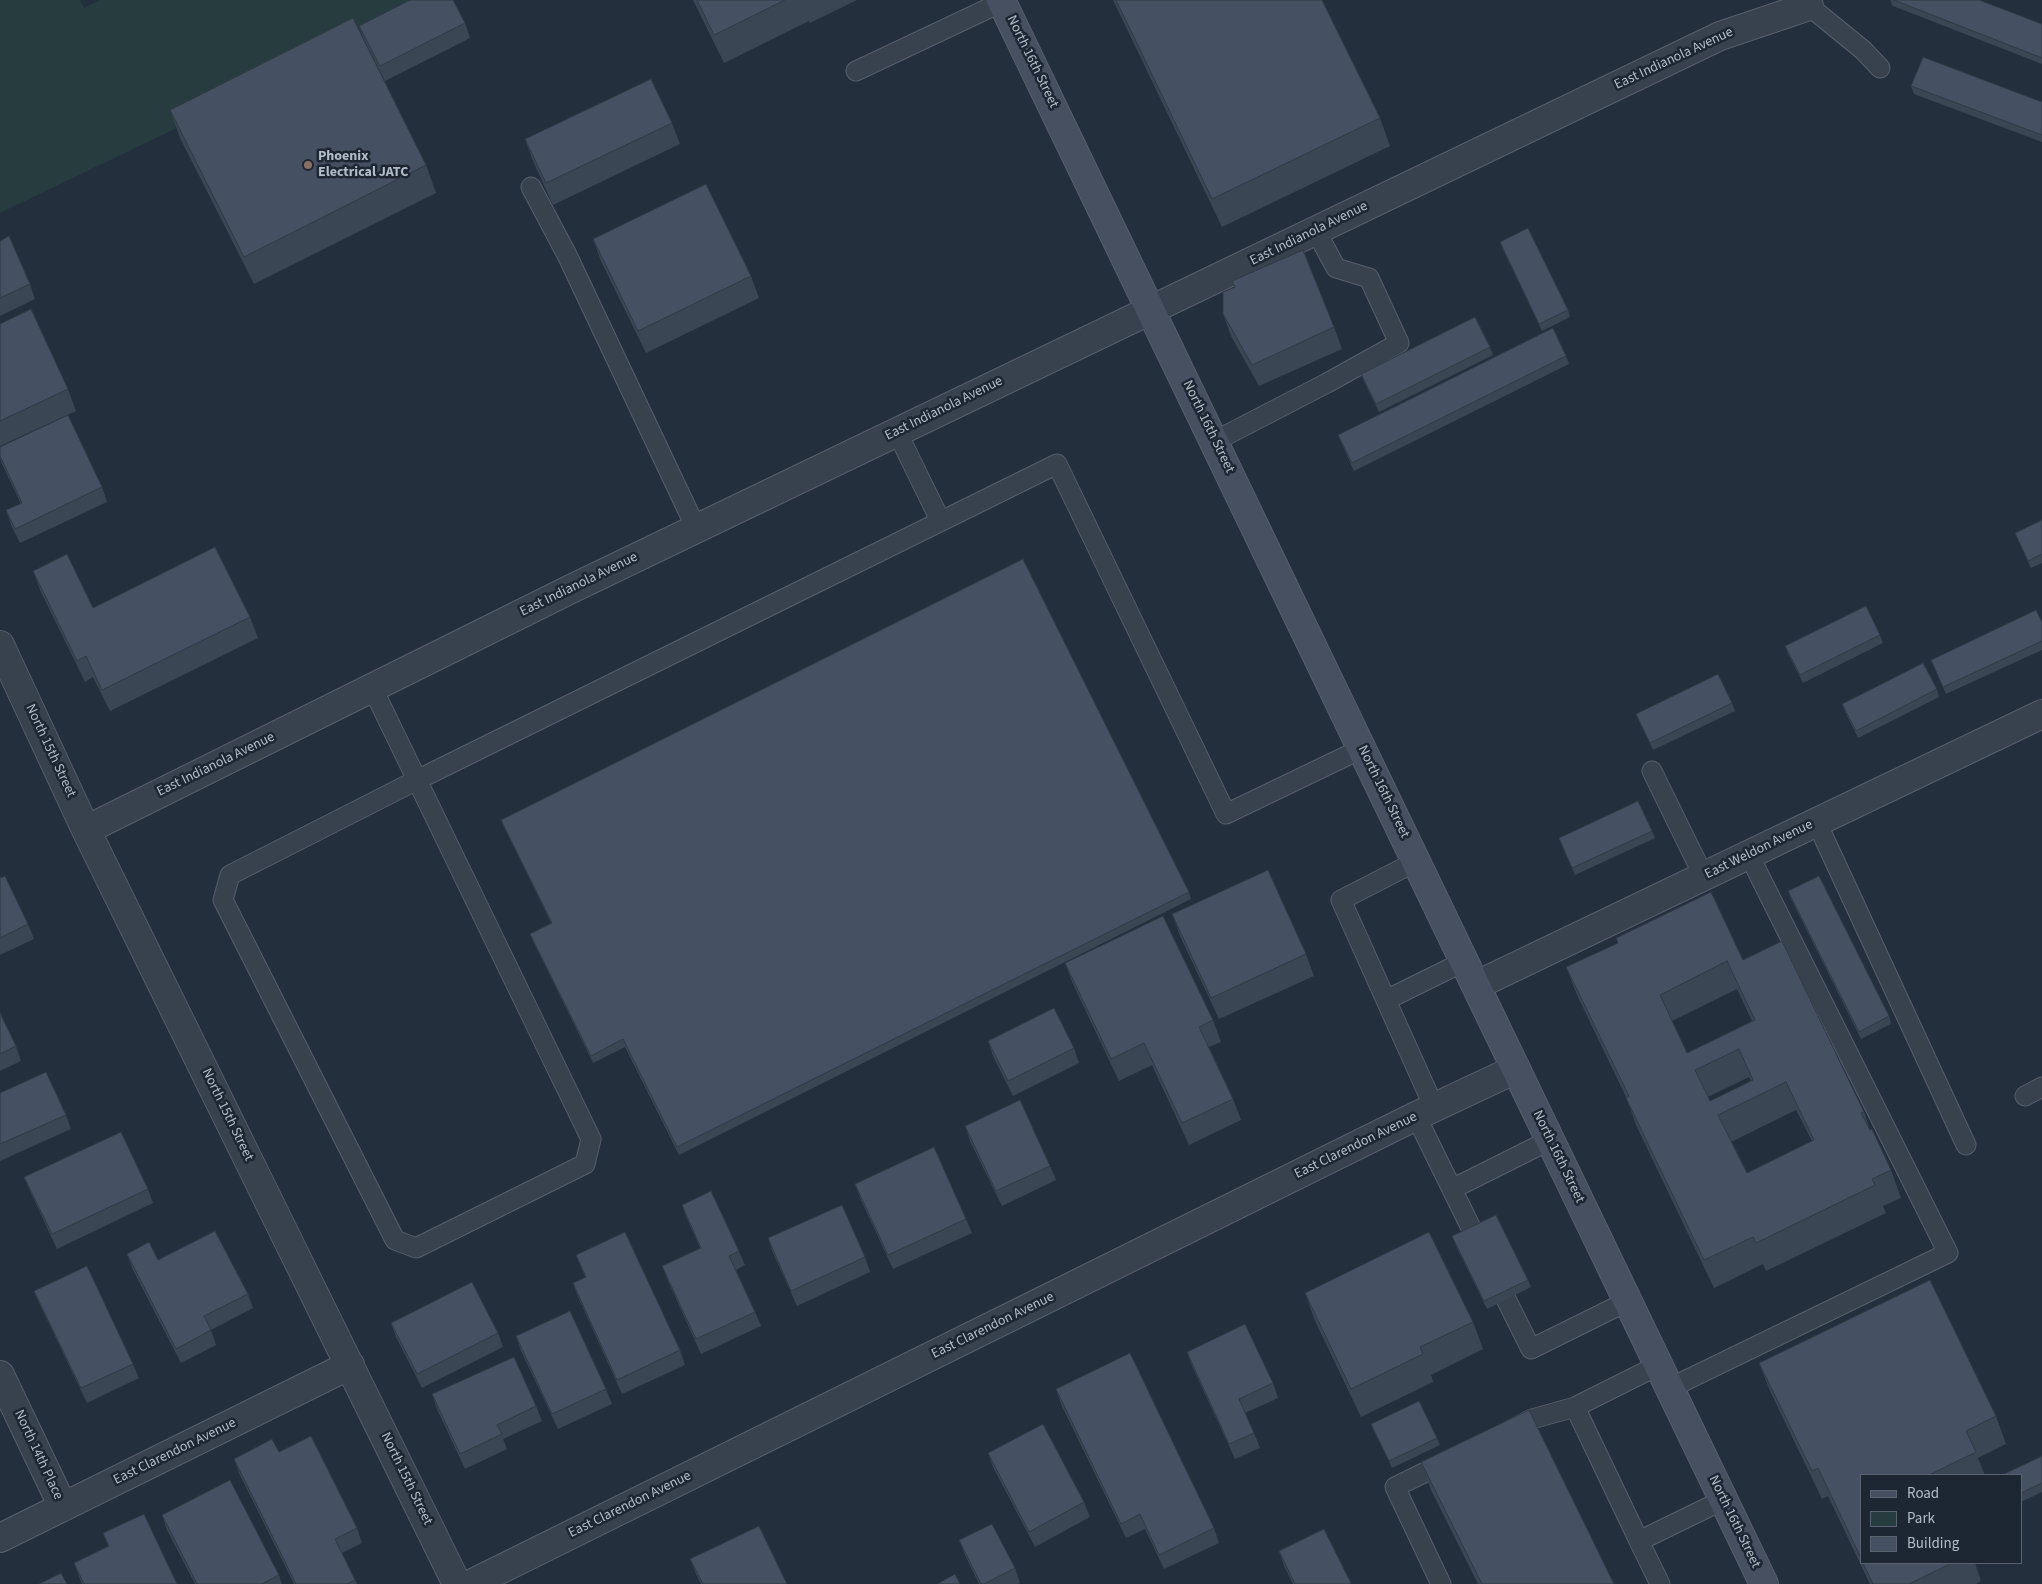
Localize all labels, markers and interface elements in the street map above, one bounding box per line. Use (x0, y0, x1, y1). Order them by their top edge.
street label: North 16th Street (1002, 13, 1062, 111)
street label: East Indianola Avenue (1612, 24, 1736, 94)
place label: Phoenix Electrical JATC (318, 149, 408, 182)
marker: Phoenix Electrical JATC (302, 159, 314, 171)
street label: East Indianola Avenue (1247, 198, 1371, 270)
street label: East Indianola Avenue (882, 373, 1006, 445)
street label: North 16th Street (1178, 378, 1238, 476)
street label: East Indianola Avenue (517, 549, 641, 621)
street label: North 15th Street (21, 702, 79, 800)
street label: East Indianola Avenue (154, 729, 278, 801)
street label: North 16th Street (1353, 743, 1413, 841)
street label: East Weldon Avenue (1702, 817, 1816, 883)
street label: North 15th Street (197, 1066, 257, 1164)
street label: North 16th Street (1528, 1108, 1588, 1206)
street label: East Clarendon Avenue (1292, 1109, 1420, 1183)
street label: East Clarendon Avenue (929, 1289, 1057, 1363)
street label: North 14th Place (10, 1407, 66, 1503)
street label: East Clarendon Avenue (111, 1415, 239, 1489)
street label: North 15th Street (376, 1430, 436, 1528)
street label: East Clarendon Avenue (566, 1468, 694, 1542)
street label: North 16th Street (1704, 1473, 1764, 1571)
legend (1860, 1474, 2022, 1564)
text: Road (1907, 1483, 1939, 1504)
text: Park (1907, 1508, 1935, 1529)
text: Building (1907, 1533, 1959, 1554)

